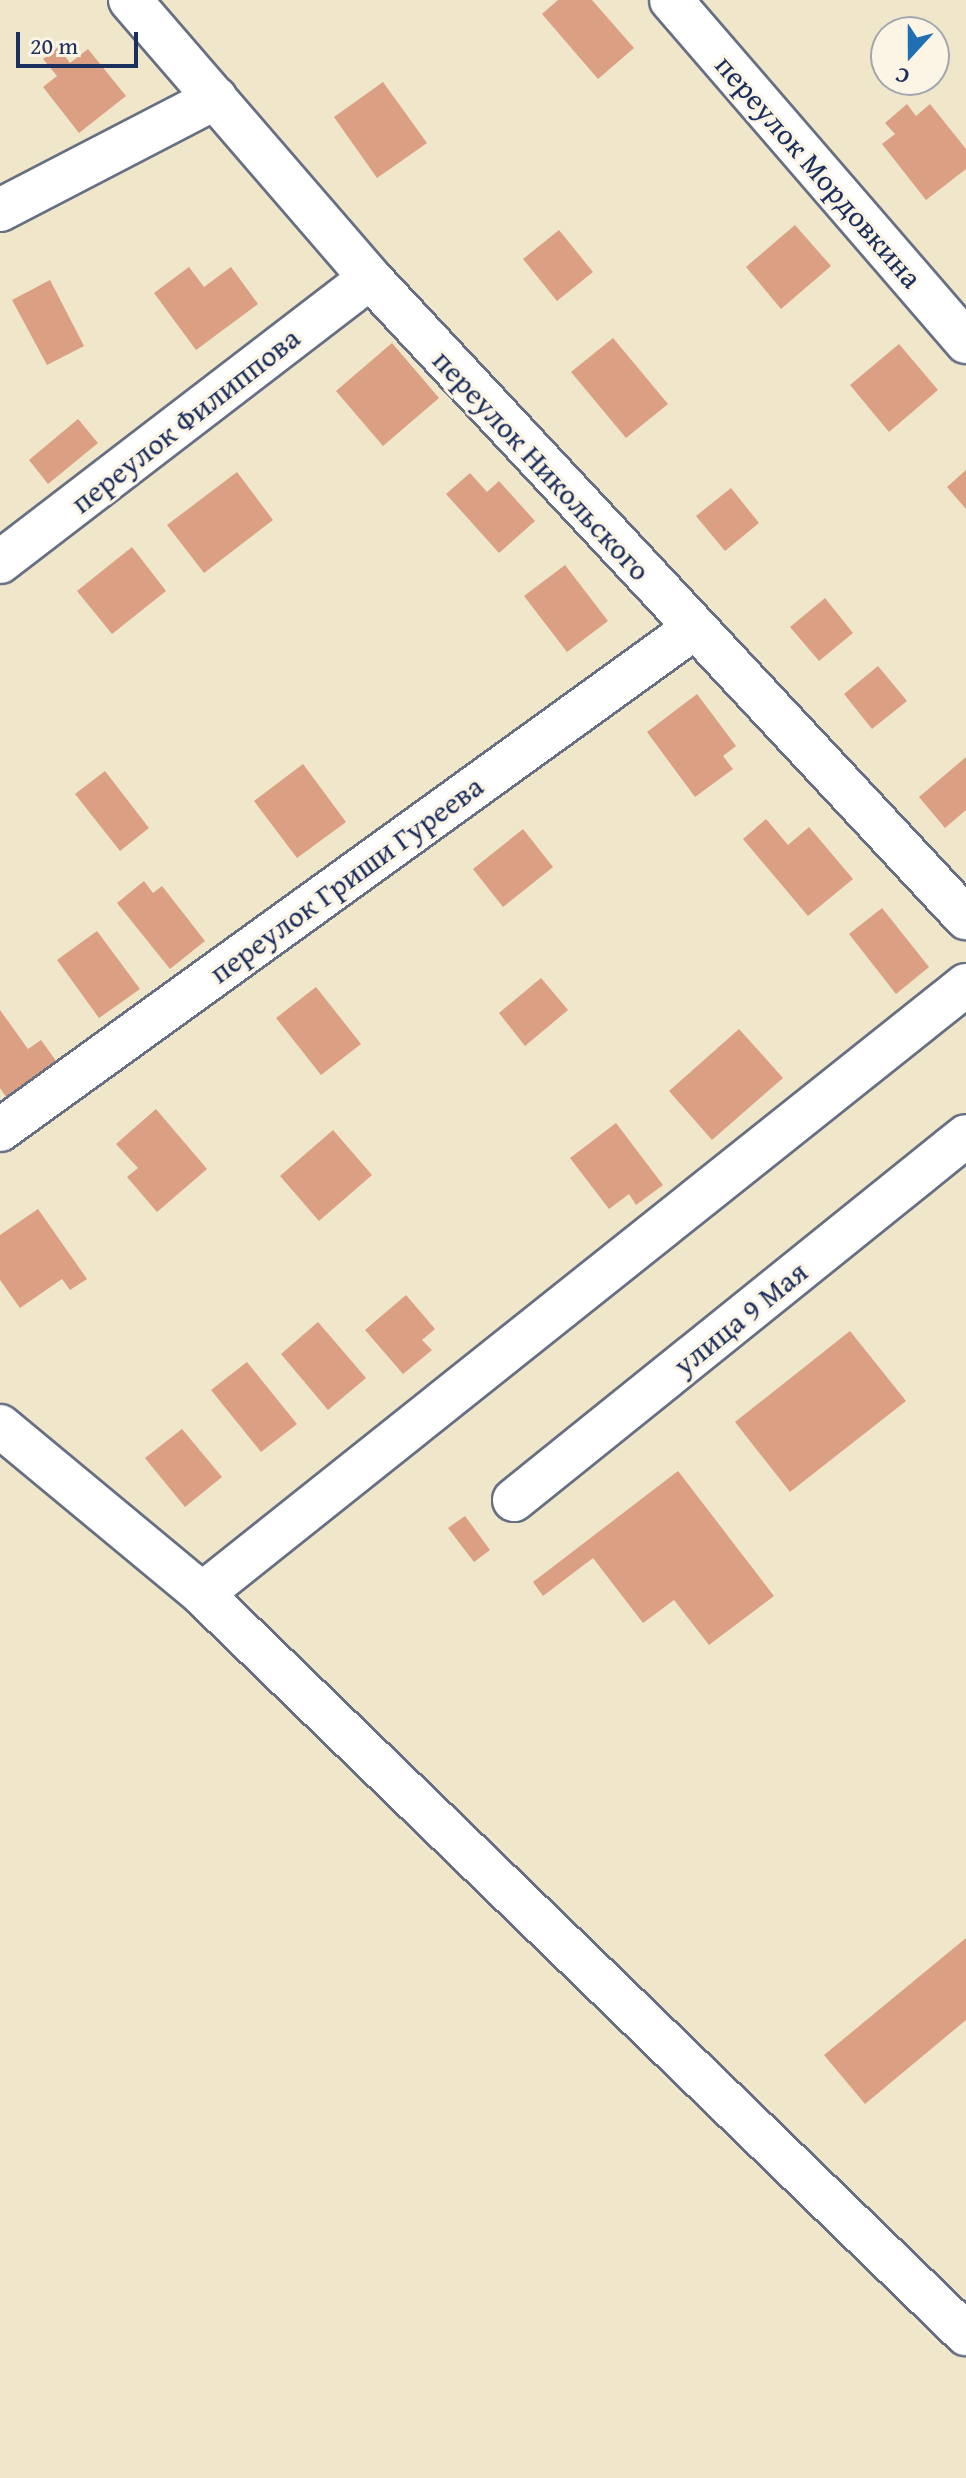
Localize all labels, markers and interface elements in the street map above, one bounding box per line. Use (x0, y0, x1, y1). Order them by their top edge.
scale bar (20, 16, 142, 66)
north arrow (870, 16, 950, 96)
text: 20 m (30, 28, 78, 63)
street label: переулок Мордовкина (708, 47, 930, 295)
text: С (891, 59, 914, 94)
street label: переулок Филиппова (63, 319, 307, 521)
street label: переулок Никольского (426, 342, 658, 588)
street label: переулок Гриши Гуреева (202, 768, 490, 990)
street label: улица 9 Мая (666, 1253, 814, 1383)

